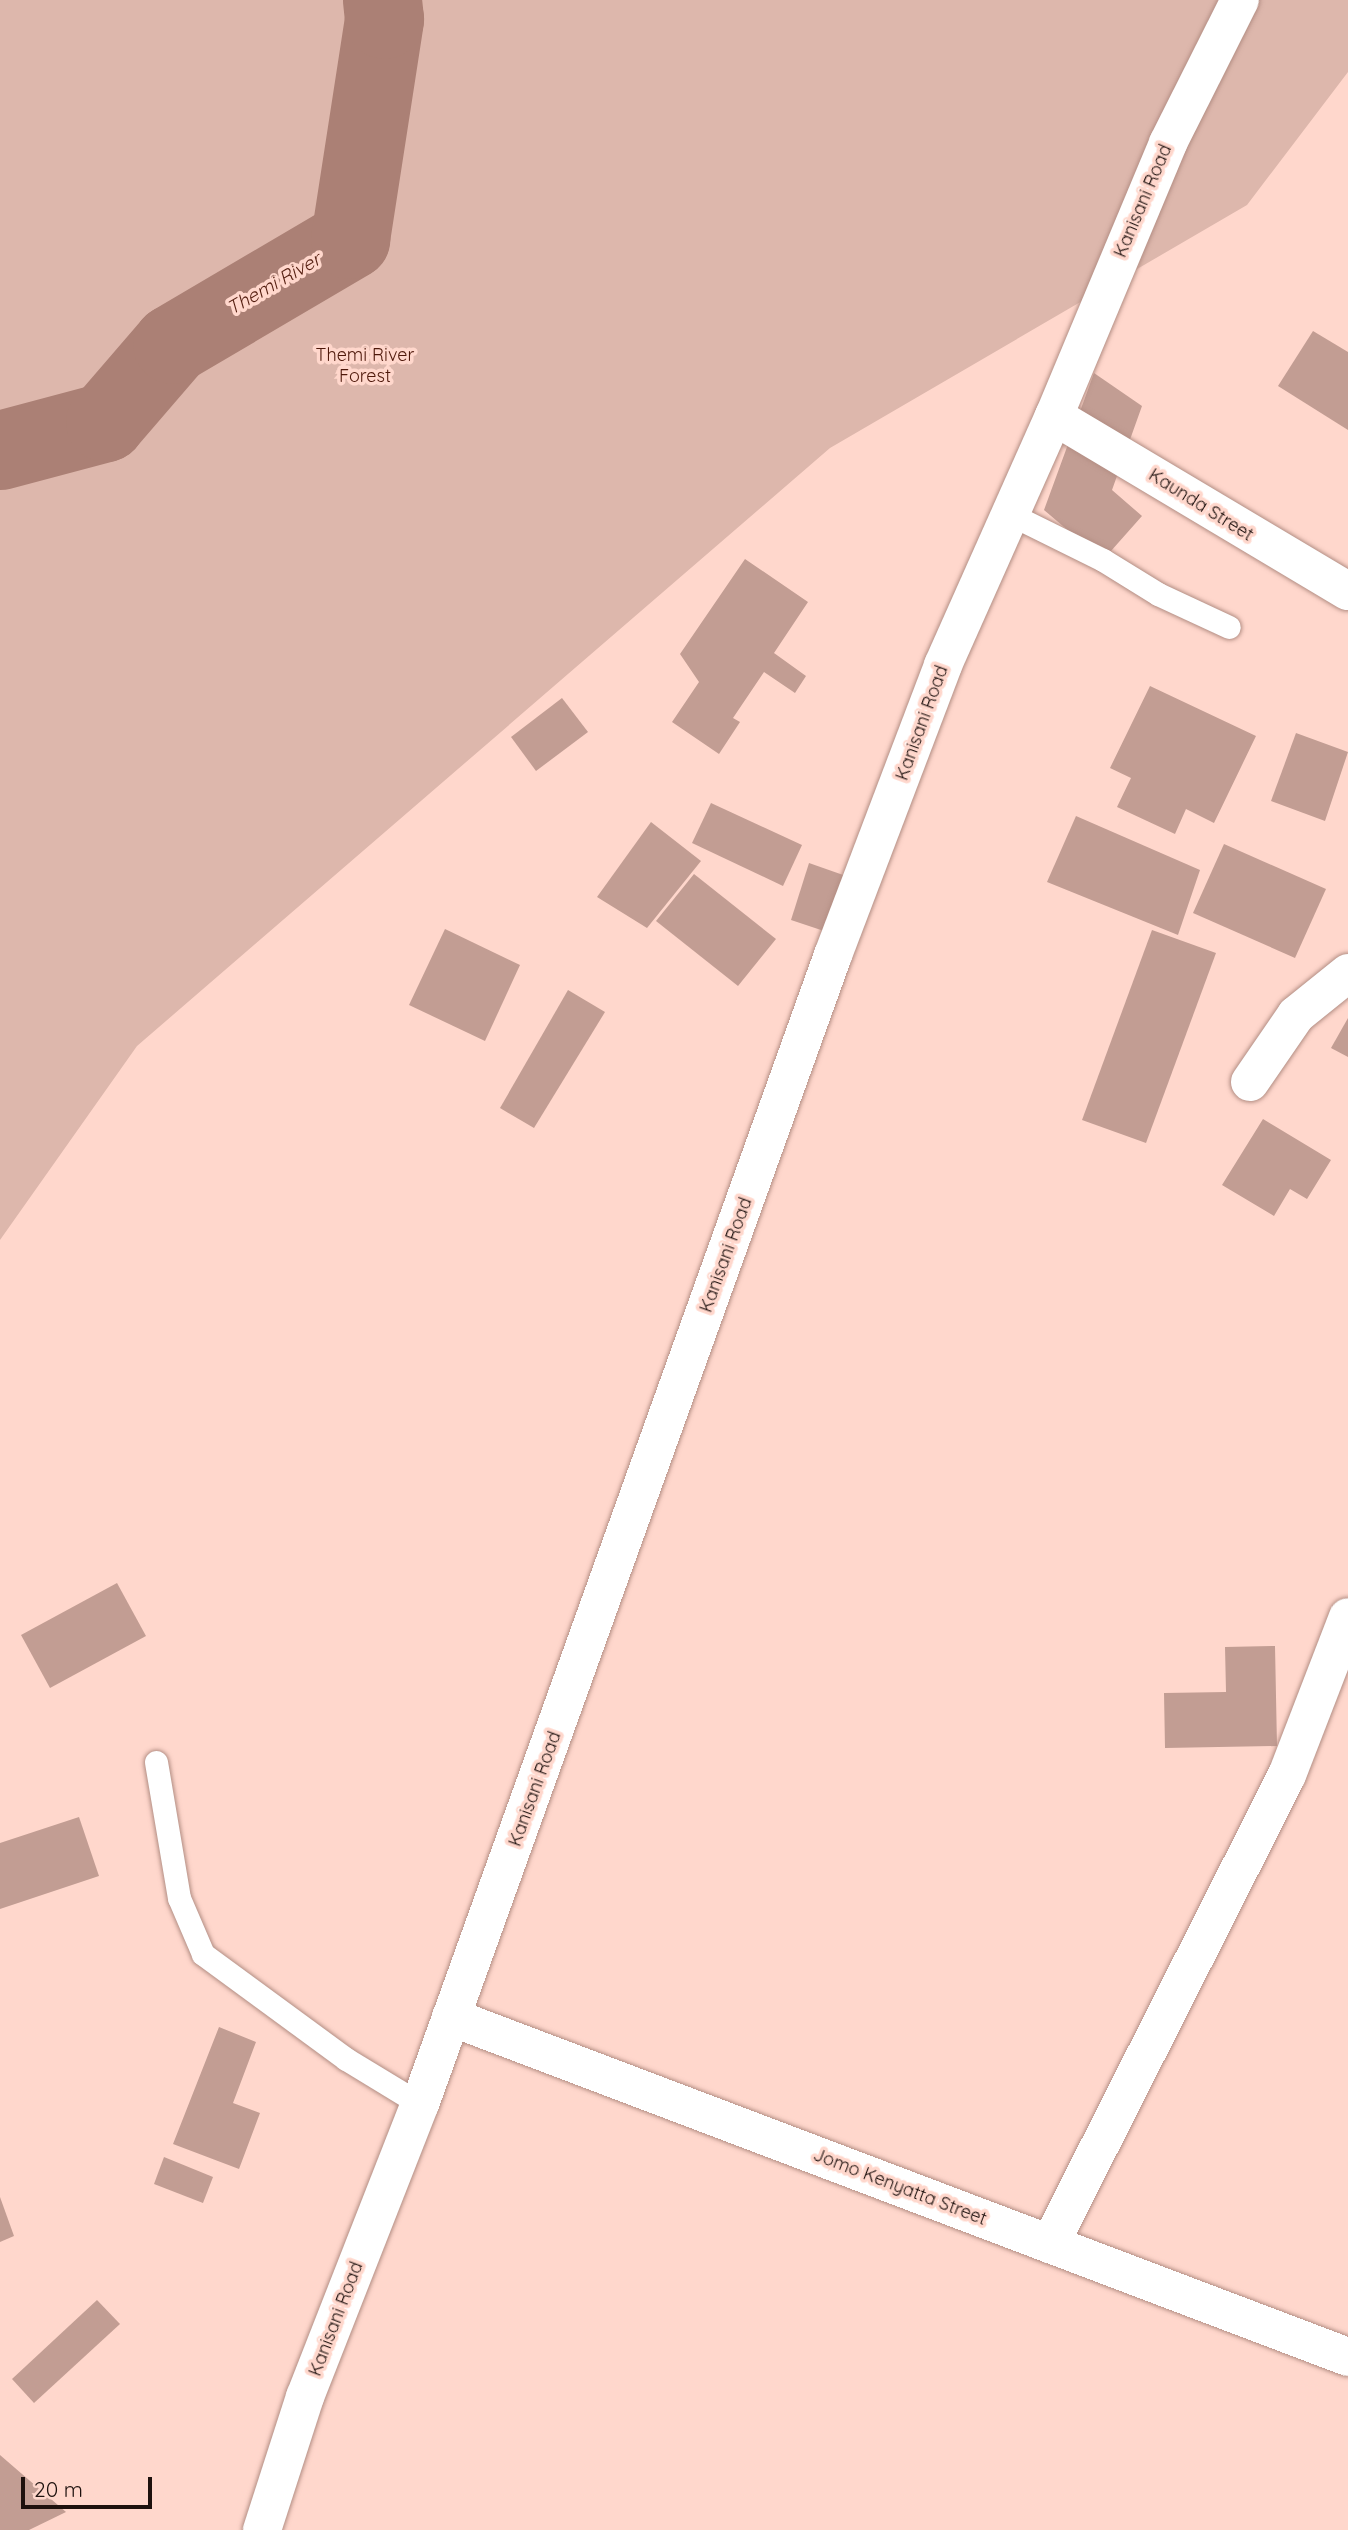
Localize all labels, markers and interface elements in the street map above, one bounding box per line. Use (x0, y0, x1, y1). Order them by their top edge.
street label: Kanisani Road (1109, 141, 1177, 261)
water label: Themi River (223, 248, 325, 320)
park label: Themi River Forest (316, 345, 414, 388)
street label: Kaunda Street (1145, 464, 1257, 546)
street label: Kanisani Road (891, 663, 953, 783)
street label: Kanisani Road (695, 1195, 757, 1315)
street label: Kanisani Road (504, 1729, 566, 1849)
street label: Jomo Kenyatta Street (810, 2144, 990, 2230)
street label: Kanisani Road (304, 2259, 368, 2379)
scale bar (24, 2464, 156, 2508)
text: 20 m (34, 2476, 83, 2502)

